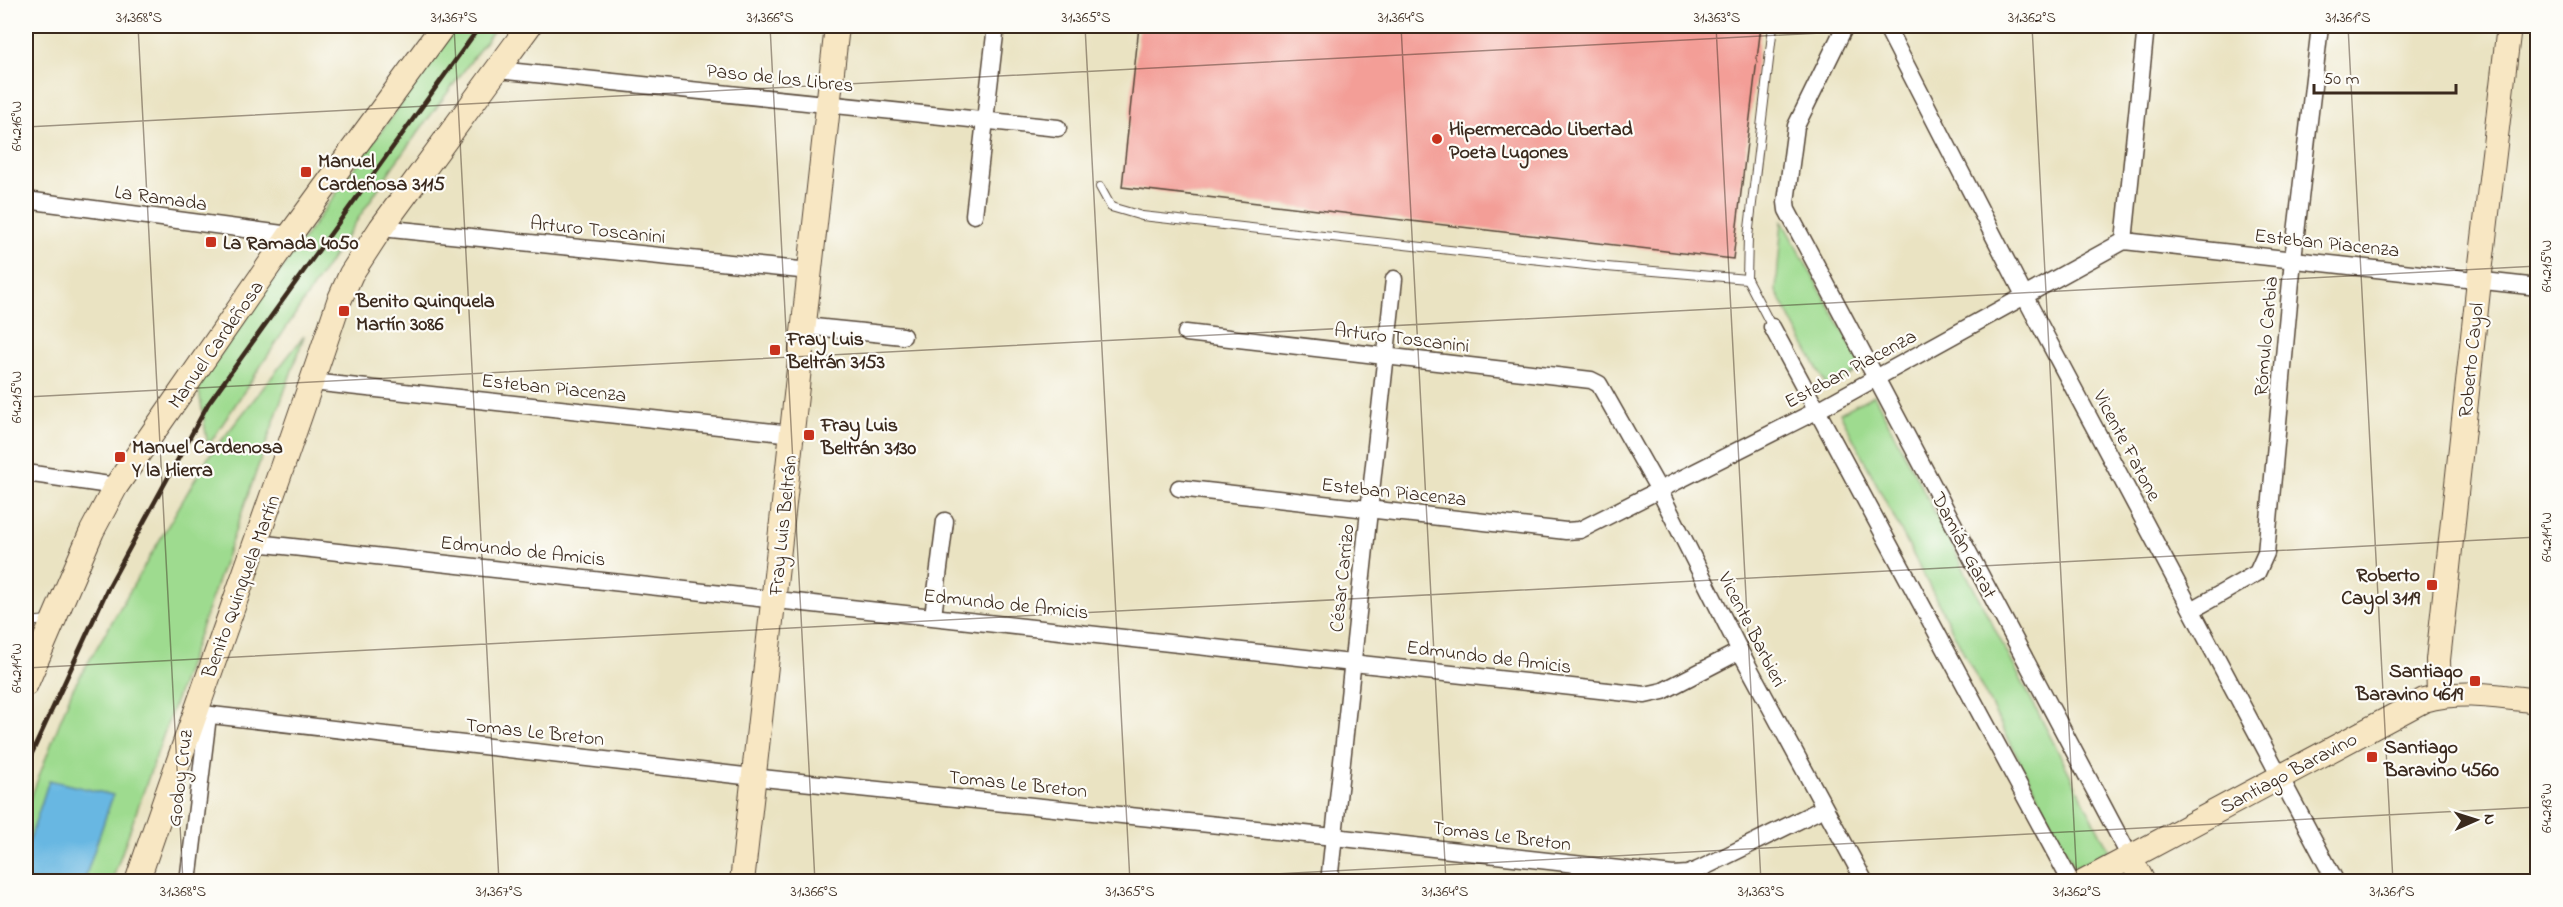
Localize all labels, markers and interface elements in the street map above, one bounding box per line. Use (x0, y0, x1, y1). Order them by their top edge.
text: 31.368°S (116, 7, 162, 29)
text: 31.367°S (431, 7, 478, 29)
text: 31.366°S (746, 7, 794, 29)
text: 31.365°S (1061, 7, 1111, 29)
text: 31.364°S (1378, 7, 1425, 29)
text: 31.363°S (1694, 7, 1741, 29)
text: 31.362°S (2008, 7, 2056, 29)
text: 31.361°S (2325, 7, 2371, 29)
street label: Paso de los Libres (705, 57, 855, 102)
scale bar (2314, 57, 2456, 95)
text: 50 m (2323, 67, 2360, 93)
text: 64.216°W (6, 101, 28, 151)
place label: Hipermercado Libertad Poeta Lugones (1449, 116, 1633, 169)
marker: Hipermercado Libertad Poeta Lugones (1430, 132, 1444, 146)
place label: Manuel Cardeñosa 3115 (318, 148, 445, 200)
marker: Manuel Cardeñosa 3115 (299, 165, 313, 179)
street label: La Ramada (112, 179, 209, 220)
street label: Arturo Toscanini (529, 210, 667, 253)
street label: Esteban Piacenza (2253, 222, 2401, 267)
place label: La Ramada 4050 (223, 230, 359, 259)
marker: La Ramada 4050 (204, 235, 218, 249)
text: 64.215°W (2536, 240, 2558, 292)
street label: Manuel Cardeñosa (162, 275, 272, 416)
street label: Rómulo Carbia (2248, 275, 2287, 397)
place label: Benito Quinquela Martín 3086 (355, 288, 495, 340)
street label: Roberto Cayol (2452, 301, 2493, 419)
marker: Benito Quinquela Martín 3086 (337, 304, 351, 318)
street label: Arturo Toscanini (1332, 317, 1471, 362)
street label: Esteban Piacenza (1780, 323, 1922, 417)
place label: Fray Luis Beltrán 3153 (786, 326, 885, 378)
marker: Fray Luis Beltrán 3153 (768, 343, 782, 357)
street label: Esteban Piacenza (480, 367, 628, 412)
text: 64.215°W (6, 371, 28, 423)
street label: Vicente Fatone (2084, 385, 2167, 507)
place label: Fray Luis Beltrán 3130 (820, 412, 917, 464)
marker: Fray Luis Beltrán 3130 (802, 428, 816, 442)
place label: Manuel Cardenosa Y la Hierra (131, 434, 283, 486)
marker: Manuel Cardenosa Y la Hierra (113, 450, 127, 464)
street label: Fray Luis Beltrán (763, 454, 806, 598)
street label: Esteban Piacenza (1320, 471, 1468, 516)
street label: Damián Garat (1922, 487, 2003, 605)
street label: Benito Quinquela Martín (195, 491, 289, 683)
text: 64.214°W (2536, 512, 2558, 562)
street label: César Carrizo (1323, 523, 1364, 634)
street label: Edmundo de Amicis (439, 529, 607, 576)
place label: Roberto Cayol 3119 (2341, 562, 2421, 615)
street label: Vicente Barbieri (1709, 567, 1792, 693)
marker: Roberto Cayol 3119 (2425, 578, 2439, 592)
street label: Edmundo de Amicis (922, 582, 1090, 629)
street label: Edmundo de Amicis (1405, 634, 1573, 683)
text: 64.214°W (6, 643, 28, 693)
place label: Santiago Baravino 4619 (2355, 658, 2464, 710)
marker: Santiago Baravino 4619 (2468, 674, 2482, 688)
street label: Tomas Le Breton (464, 712, 606, 755)
street label: Santiago Baravino (2215, 726, 2363, 824)
street label: Godoy Cruz (161, 727, 202, 829)
place label: Santiago Baravino 4560 (2383, 734, 2499, 786)
marker: Santiago Baravino 4560 (2365, 750, 2379, 764)
street label: Tomas Le Breton (947, 764, 1089, 807)
text: 64.213°W (2536, 783, 2558, 833)
north arrow (2446, 790, 2506, 850)
text: N (2477, 813, 2501, 826)
street label: Tomas Le Breton (1431, 815, 1573, 860)
text: 31.368°S (160, 881, 206, 903)
text: 31.367°S (476, 881, 523, 903)
text: 31.366°S (790, 881, 838, 903)
text: 31.365°S (1105, 881, 1155, 903)
text: 31.364°S (1422, 881, 1469, 903)
text: 31.363°S (1738, 881, 1785, 903)
text: 31.362°S (2053, 881, 2101, 903)
text: 31.361°S (2369, 881, 2415, 903)

